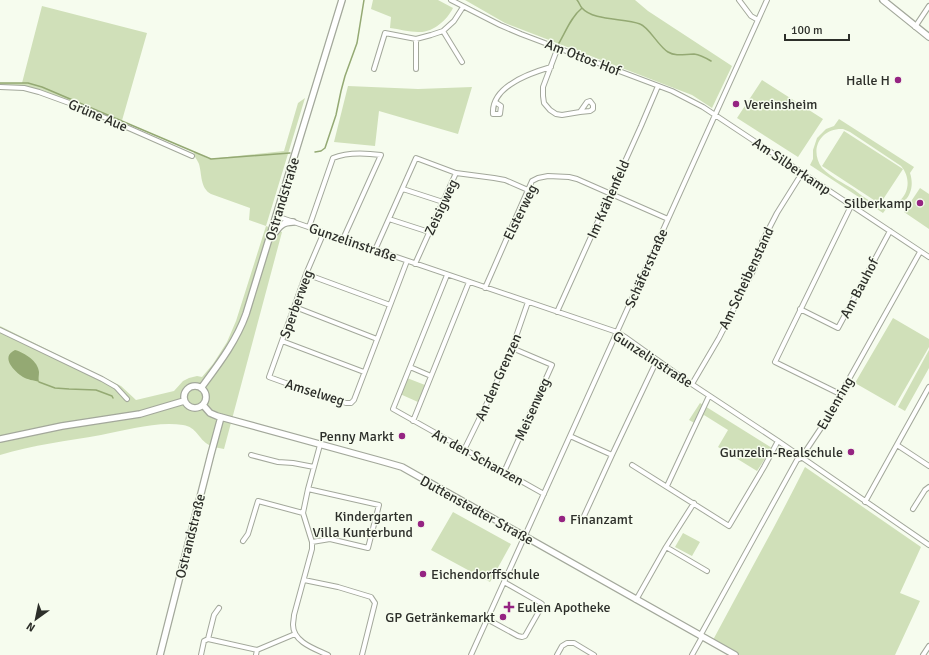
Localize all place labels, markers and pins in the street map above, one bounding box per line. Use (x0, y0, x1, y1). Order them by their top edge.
place label: Halle H (846, 72, 890, 89)
marker: Halle H (893, 75, 903, 85)
place label: Vereinsheim (744, 96, 817, 113)
marker: Vereinsheim (731, 99, 741, 109)
place label: Silberkamp (844, 195, 912, 212)
marker: Silberkamp (915, 198, 925, 208)
place label: Penny Markt (319, 428, 394, 445)
marker: Penny Markt (397, 431, 407, 441)
place label: Gunzelin-Realschule (720, 444, 843, 461)
marker: Gunzelin-Realschule (846, 447, 856, 457)
place label: Kindergarten Villa Kunterbund (312, 508, 413, 541)
place label: Finanzamt (570, 511, 633, 528)
marker: Finanzamt (557, 514, 567, 524)
marker: Kindergarten Villa Kunterbund (416, 519, 426, 529)
place label: Eichendorffschule (431, 566, 540, 583)
marker: Eichendorffschule (418, 569, 428, 579)
place label: Eulen Apotheke (517, 599, 611, 616)
marker: Eulen Apotheke (504, 602, 514, 612)
place label: GP Getränkemarkt (385, 609, 495, 626)
marker: GP Getränkemarkt (498, 612, 508, 622)

